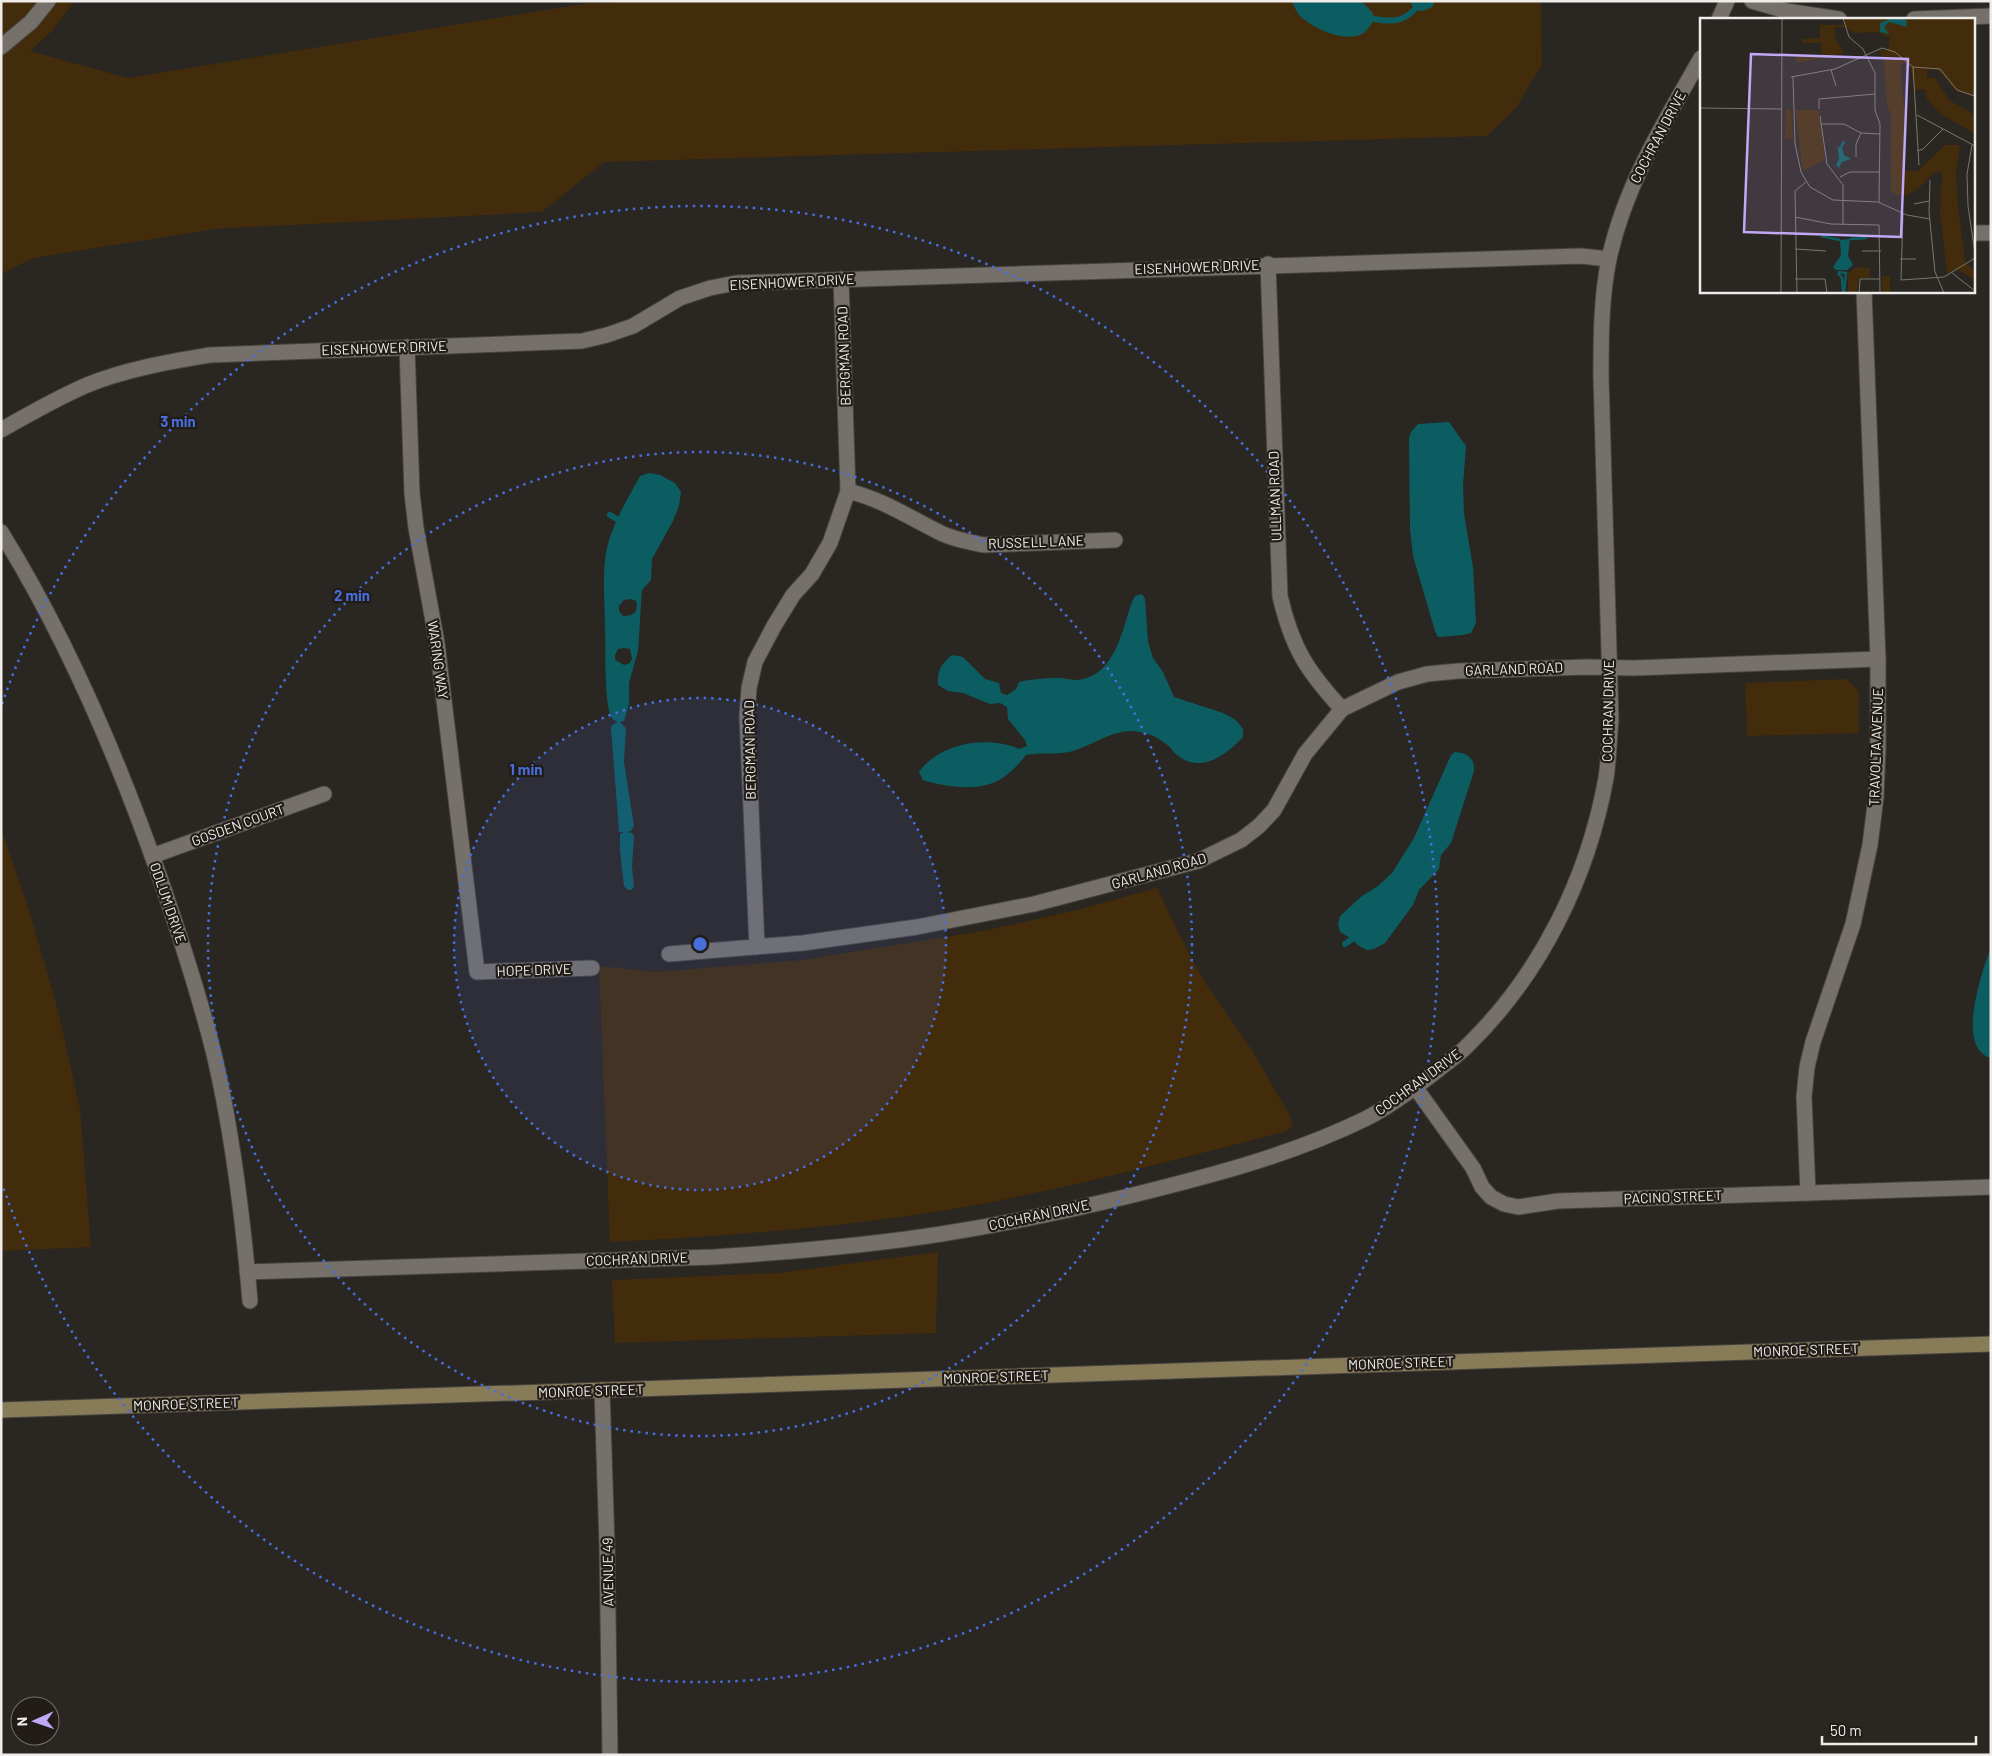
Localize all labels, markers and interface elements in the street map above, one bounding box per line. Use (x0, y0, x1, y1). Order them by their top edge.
inset map (1700, 18, 1974, 292)
street label: COCHRAN DRIVE (1626, 88, 1689, 186)
street label: EISENHOWER DRIVE (1134, 256, 1260, 277)
street label: EISENHOWER DRIVE (729, 270, 855, 293)
street label: BERGMAN ROAD (833, 306, 854, 406)
street label: EISENHOWER DRIVE (321, 337, 447, 358)
text: 3 min (160, 412, 196, 430)
street label: ULLMAN ROAD (1264, 451, 1285, 541)
street label: RUSSELL LANE (988, 531, 1084, 552)
text: 2 min (334, 586, 370, 604)
street label: WARING WAY (425, 620, 452, 700)
street label: GARLAND ROAD (1465, 658, 1563, 679)
street label: COCHRAN DRIVE (1598, 660, 1617, 762)
street label: TRAVOLTA AVENUE (1865, 688, 1886, 806)
street label: BERGMAN ROAD (740, 700, 759, 800)
text: 1 min (510, 760, 542, 778)
street label: GOSDEN COURT (189, 800, 287, 849)
street label: GARLAND ROAD (1110, 849, 1208, 892)
street label: ODLUM DRIVE (147, 860, 190, 946)
centre of rings (691, 935, 709, 953)
street label: HOPE DRIVE (496, 960, 572, 979)
street label: COCHRAN DRIVE (1371, 1045, 1464, 1118)
street label: PACINO STREET (1623, 1186, 1723, 1207)
street label: COCHRAN DRIVE (987, 1196, 1091, 1233)
street label: COCHRAN DRIVE (586, 1248, 688, 1269)
street label: MONROE STREET (1753, 1339, 1859, 1360)
street label: MONROE STREET (1348, 1352, 1454, 1373)
street label: MONROE STREET (943, 1366, 1049, 1387)
street label: MONROE STREET (538, 1380, 644, 1401)
street label: MONROE STREET (133, 1393, 239, 1414)
street label: AVENUE 49 (598, 1537, 617, 1607)
north arrow (10, 1696, 60, 1746)
scale bar (1822, 1714, 1976, 1746)
text: N (13, 1717, 30, 1726)
text: 50 m (1830, 1721, 1862, 1739)

